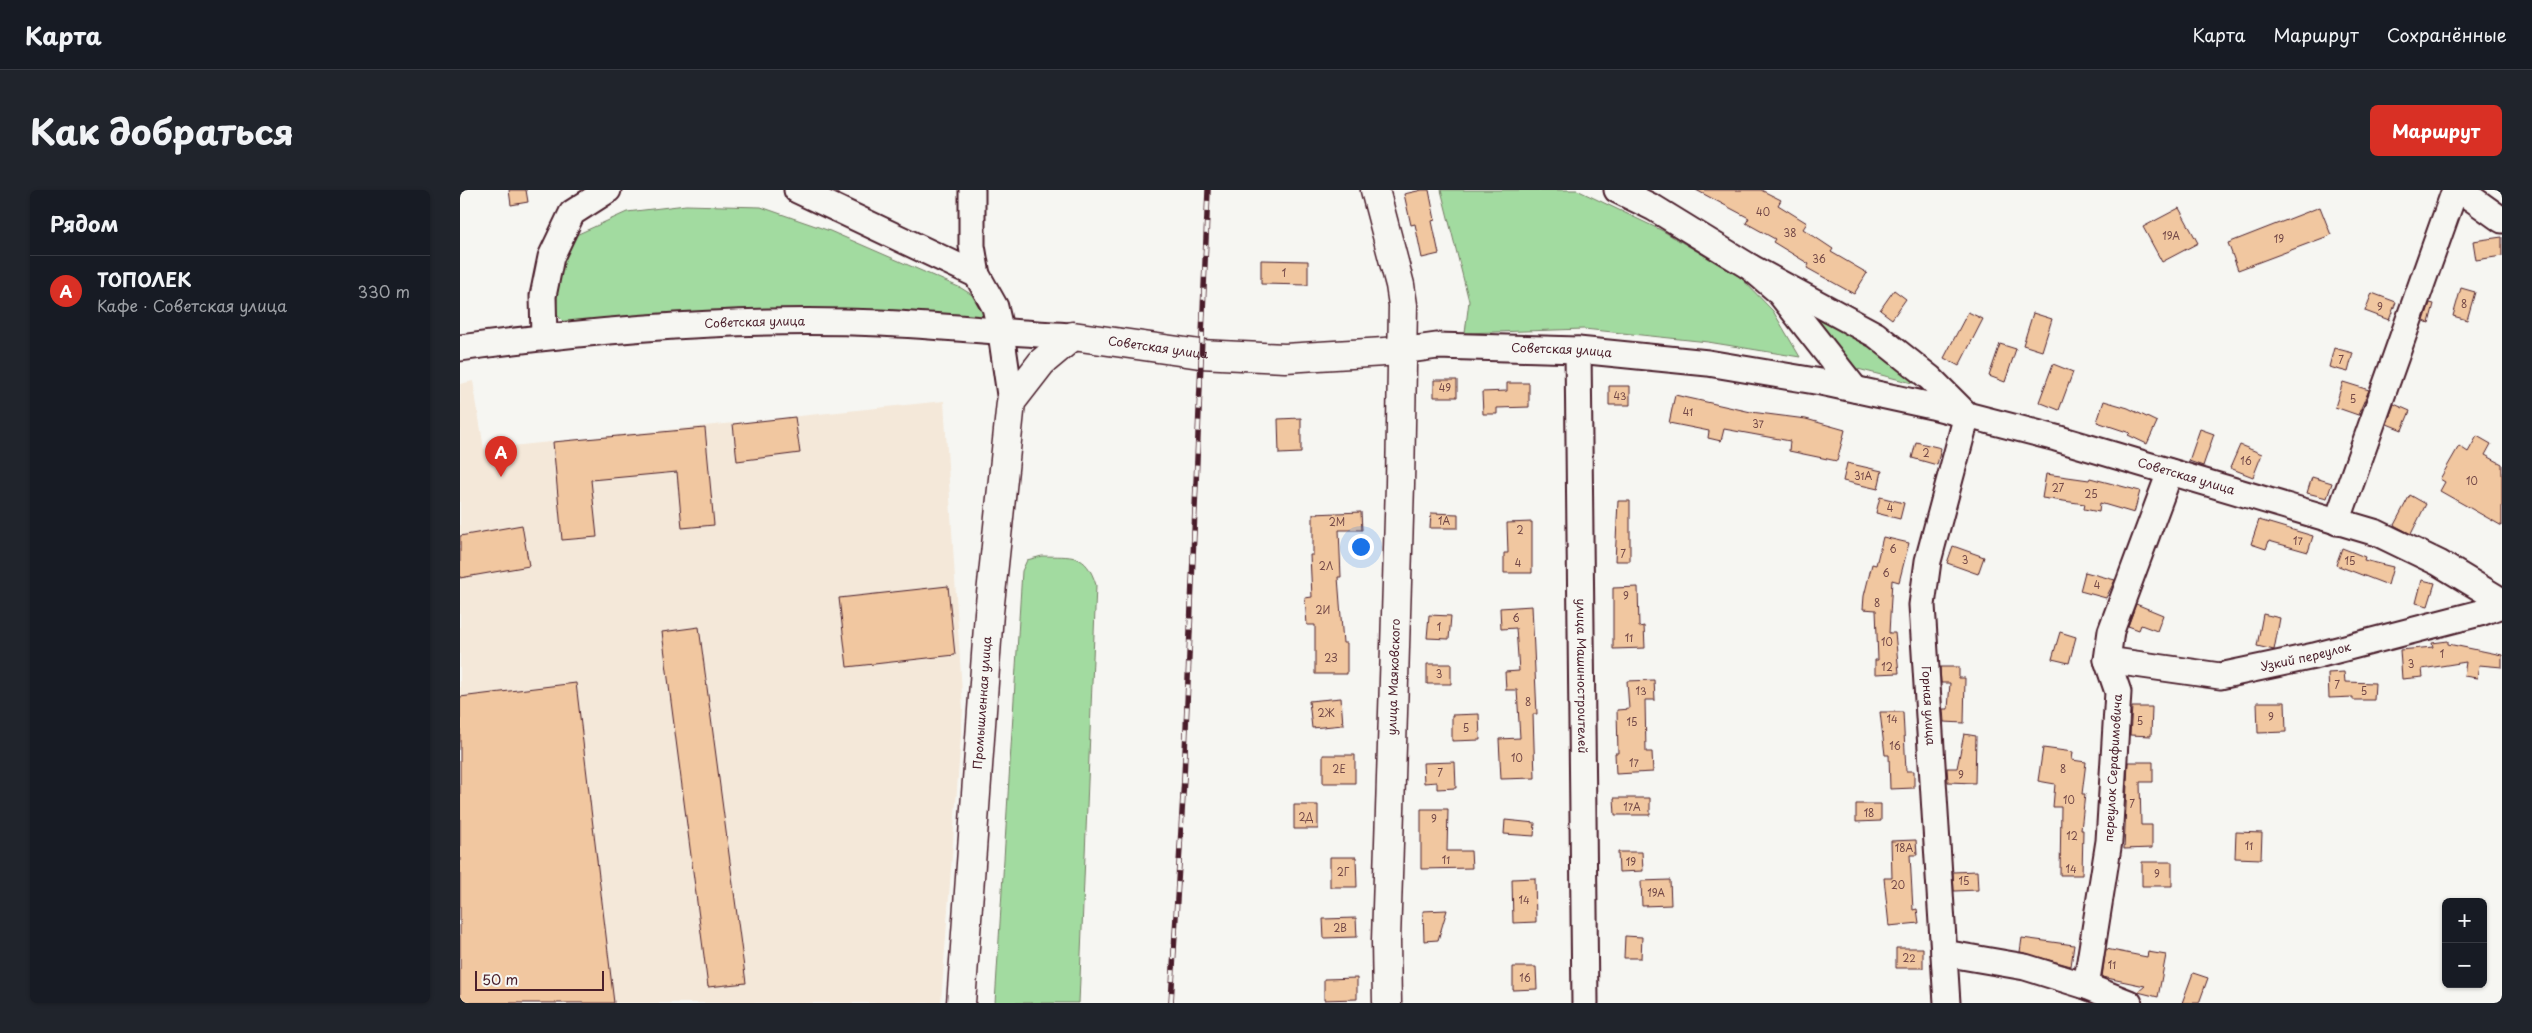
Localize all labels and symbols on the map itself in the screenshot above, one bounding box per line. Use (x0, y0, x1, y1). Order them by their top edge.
house number: 40 (1756, 204, 1770, 219)
house number: 38 (1784, 225, 1796, 240)
house number: 19А (2162, 228, 2180, 243)
house number: 19 (2274, 231, 2284, 246)
house number: 36 (1812, 251, 1826, 266)
house number: 1 (1282, 265, 1286, 280)
house number: 8 (2461, 296, 2467, 311)
house number: 9 (2377, 299, 2383, 314)
street label: Советская улица (704, 311, 806, 332)
street label: Советская улица (1107, 331, 1209, 362)
street label: Советская улица (1511, 338, 1613, 361)
house number: 7 (2338, 352, 2344, 367)
house number: 49 (1439, 380, 1451, 395)
house number: 43 (1614, 388, 1627, 403)
house number: 5 (2350, 391, 2356, 406)
house number: 41 (1683, 404, 1693, 419)
house number: 37 (1752, 416, 1765, 431)
pin: A (485, 436, 517, 477)
house number: 2 (1922, 445, 1930, 460)
street label: Советская улица (2136, 453, 2238, 499)
house number: 16 (2240, 453, 2252, 468)
house number: 31А (1854, 468, 1872, 483)
house number: 10 (2466, 473, 2478, 488)
house number: 27 (2052, 480, 2065, 495)
house number: 25 (2084, 486, 2098, 501)
house number: 4 (1887, 500, 1894, 515)
house number: 1А (1438, 513, 1450, 528)
house number: 2М (1329, 514, 1345, 529)
house number: 2 (1516, 522, 1524, 537)
house number: 17 (2293, 533, 2304, 548)
your location (1348, 534, 1374, 560)
house number: 6 (1889, 541, 1897, 556)
house number: 7 (1620, 546, 1626, 561)
house number: 3 (1962, 552, 1968, 567)
house number: 15 (2345, 553, 2355, 568)
house number: 4 (1515, 555, 1522, 570)
house number: 2Л (1319, 558, 1333, 573)
house number: 6 (1882, 565, 1890, 580)
house number: 4 (2094, 577, 2101, 592)
house number: 9 (1623, 588, 1629, 603)
house number: 8 (1874, 595, 1880, 610)
street label: улица Машиностроителей (1573, 598, 1592, 754)
house number: 2И (1316, 602, 1331, 617)
house number: 6 (1512, 610, 1520, 625)
street label: улица Маяковского (1382, 618, 1404, 736)
house number: 1 (1437, 619, 1441, 634)
house number: 11 (1625, 630, 1633, 645)
house number: 10 (1881, 634, 1893, 649)
street label: Промышленная улица (968, 635, 995, 770)
street label: Узкий переулок (2259, 637, 2354, 675)
house number: 1 (2440, 646, 2444, 661)
house number: 2З (1324, 650, 1338, 665)
house number: 3 (2408, 656, 2414, 671)
house number: 12 (1881, 659, 1893, 674)
street label: Горная улица (1918, 665, 1941, 746)
house number: 3 (1436, 666, 1442, 681)
house number: 7 (2334, 677, 2340, 692)
house number: 13 (1635, 683, 1647, 698)
house number: 5 (2361, 683, 2367, 698)
street label: переулок Серафимовича (2099, 693, 2126, 842)
house number: 8 (1525, 694, 1531, 709)
house number: 2Ж (1317, 705, 1335, 720)
house number: 9 (2268, 709, 2274, 724)
house number: 14 (1886, 711, 1898, 726)
house number: 5 (2137, 713, 2143, 728)
house number: 15 (1627, 714, 1637, 729)
house number: 5 (1463, 720, 1469, 735)
house number: 16 (1889, 738, 1901, 753)
house number: 10 (1511, 750, 1523, 765)
house number: 17 (1629, 755, 1640, 770)
house number: 2Е (1332, 761, 1346, 776)
house number: 8 (2060, 761, 2066, 776)
house number: 7 (1437, 765, 1443, 780)
house number: 9 (1958, 767, 1964, 782)
house number: 10 (2063, 792, 2075, 807)
house number: 7 (2129, 796, 2135, 811)
house number: 17А (1623, 799, 1641, 814)
house number: 18 (1864, 805, 1874, 820)
house number: 2Д (1299, 809, 1314, 824)
house number: 9 (1431, 811, 1437, 826)
house number: 12 (2066, 828, 2078, 843)
house number: 11 (2245, 838, 2253, 853)
house number: 18А (1895, 840, 1914, 855)
house number: 11 (1442, 852, 1450, 867)
house number: 19 (1626, 854, 1636, 869)
house number: 14 (2065, 861, 2077, 876)
house number: 2Г (1337, 864, 1350, 879)
house number: 9 (2154, 866, 2160, 881)
house number: 15 (1959, 873, 1969, 888)
house number: 20 (1891, 877, 1905, 892)
house number: 19А (1647, 885, 1665, 900)
house number: 14 (1518, 892, 1530, 907)
house number: 2В (1333, 920, 1347, 935)
house number: 22 (1902, 950, 1916, 965)
house number: 11 (2108, 957, 2116, 972)
scale bar (475, 968, 604, 991)
house number: 16 (1519, 970, 1531, 985)

